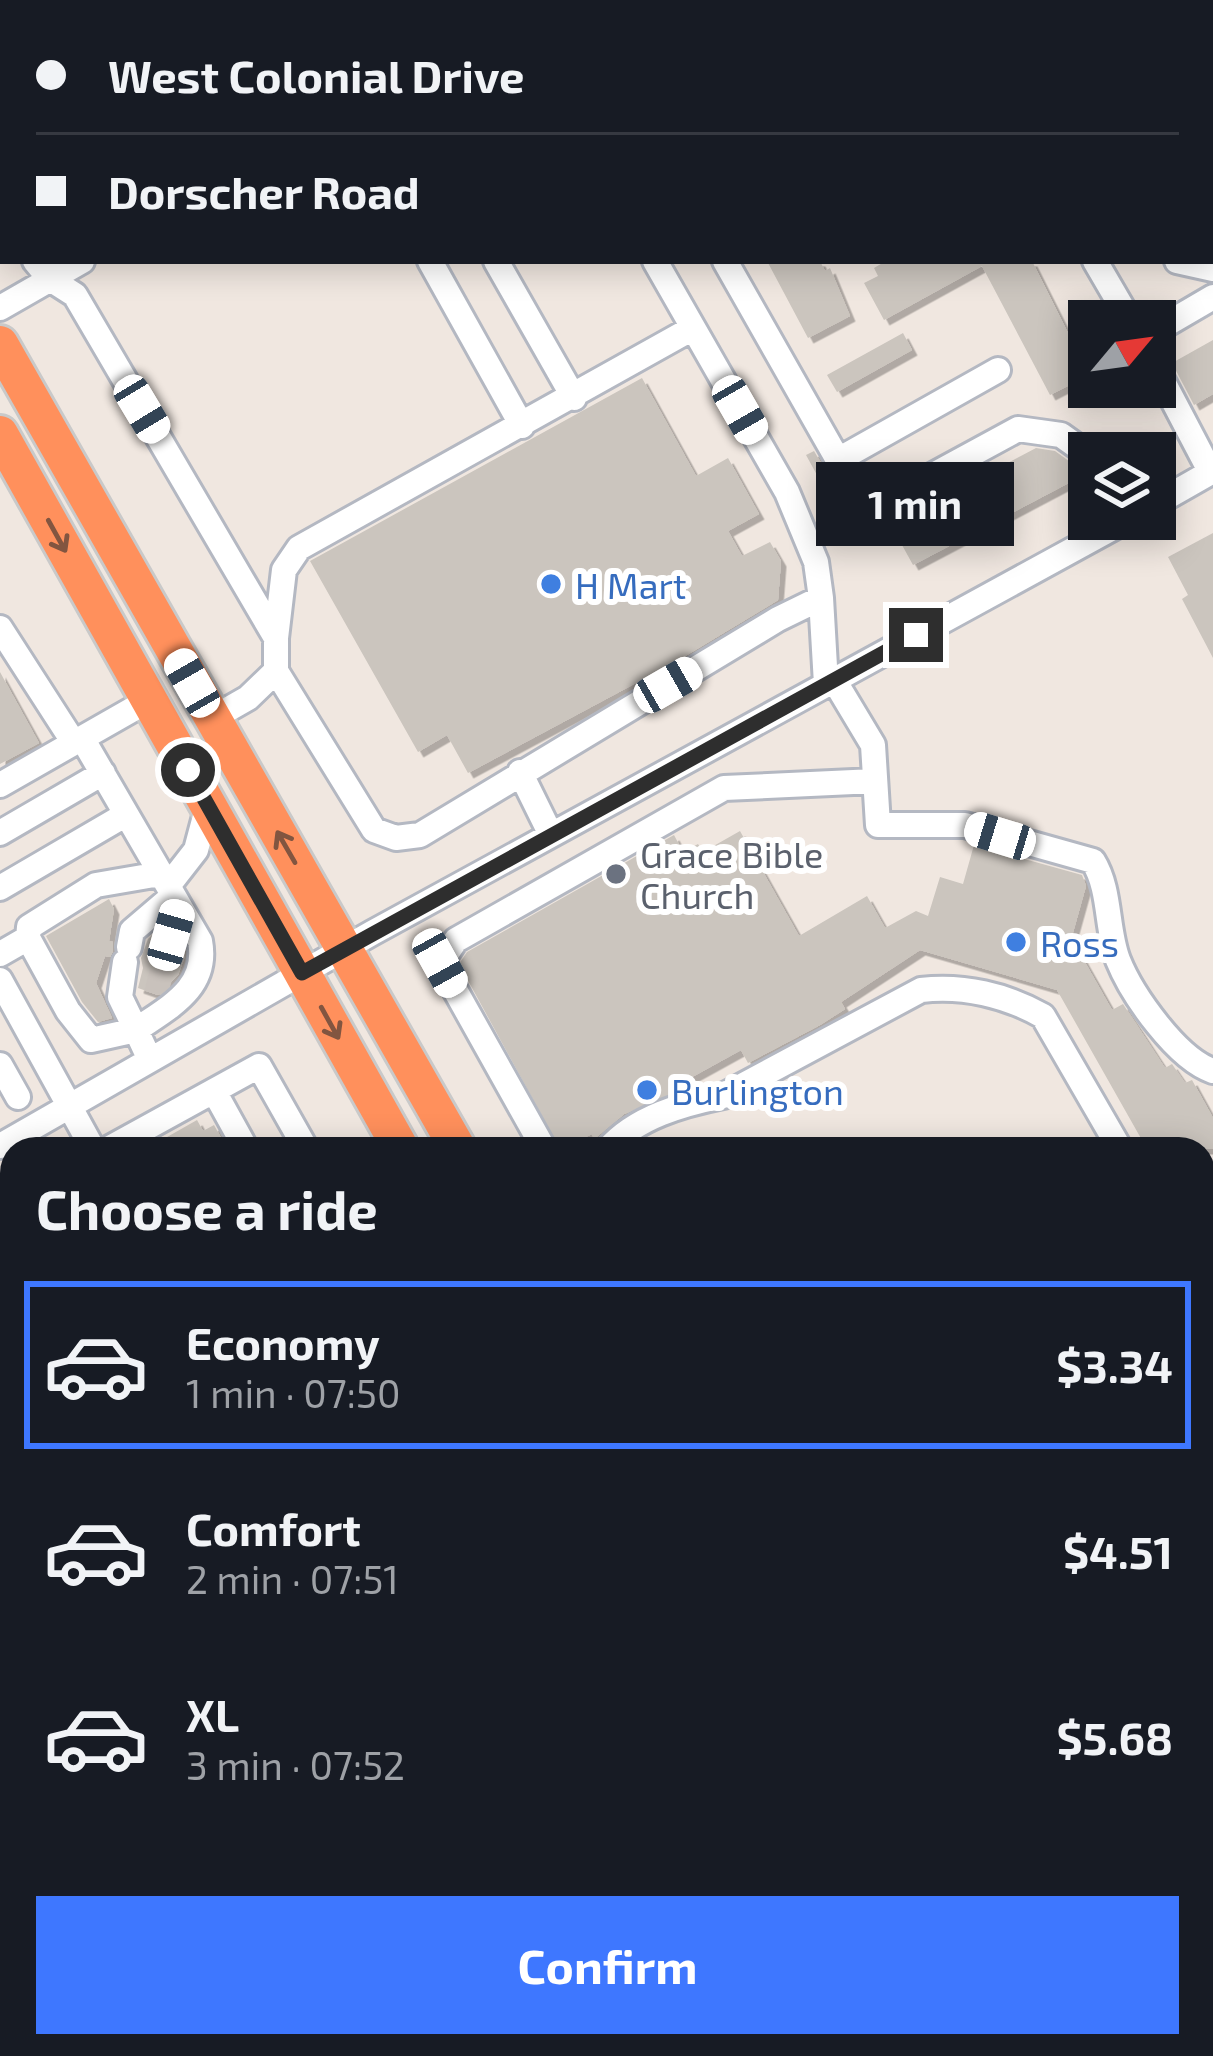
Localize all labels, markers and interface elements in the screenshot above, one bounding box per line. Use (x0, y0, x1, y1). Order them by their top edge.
text: West Colonial Drive (108, 48, 524, 102)
text: Dorscher Road (108, 164, 420, 218)
north arrow (1068, 300, 1176, 408)
map controls (1068, 300, 1176, 540)
car (108, 369, 176, 449)
car (706, 370, 774, 450)
button: layers (1068, 432, 1176, 540)
callout: 1 min (817, 461, 1015, 545)
text: 1 min (868, 480, 962, 527)
one-way arrow (46, 518, 69, 553)
place label: H Mart (575, 563, 687, 606)
marker: H Mart (538, 571, 564, 597)
route end (889, 608, 943, 662)
car (158, 643, 226, 723)
car (628, 651, 708, 719)
route start (161, 743, 215, 797)
car (960, 808, 1040, 864)
one-way arrow (274, 830, 298, 865)
place label: Grace Bible Church (640, 832, 823, 916)
marker: Grace Bible Church (603, 861, 629, 887)
car (144, 895, 198, 975)
place label: Ross (1040, 921, 1119, 964)
car (407, 923, 473, 1003)
marker: Ross (1003, 929, 1029, 955)
one-way arrow (319, 1005, 342, 1040)
place label: Burlington (671, 1069, 844, 1112)
marker: Burlington (634, 1077, 660, 1103)
text: Choose a ride (36, 1176, 378, 1241)
icon: car (42, 1311, 150, 1419)
text: Economy (186, 1315, 380, 1369)
text: $3.34 (1056, 1338, 1173, 1392)
text: 1 min · 07:50 (186, 1369, 400, 1416)
icon: car (42, 1497, 150, 1605)
text: Comfort (186, 1501, 361, 1555)
text: $4.51 (1063, 1524, 1173, 1578)
text: 2 min · 07:51 (186, 1555, 399, 1602)
icon: car (42, 1683, 150, 1791)
text: XL (186, 1687, 239, 1741)
text: $5.68 (1056, 1710, 1173, 1764)
text: 3 min · 07:52 (186, 1741, 405, 1788)
button: Confirm (36, 1896, 1179, 2034)

